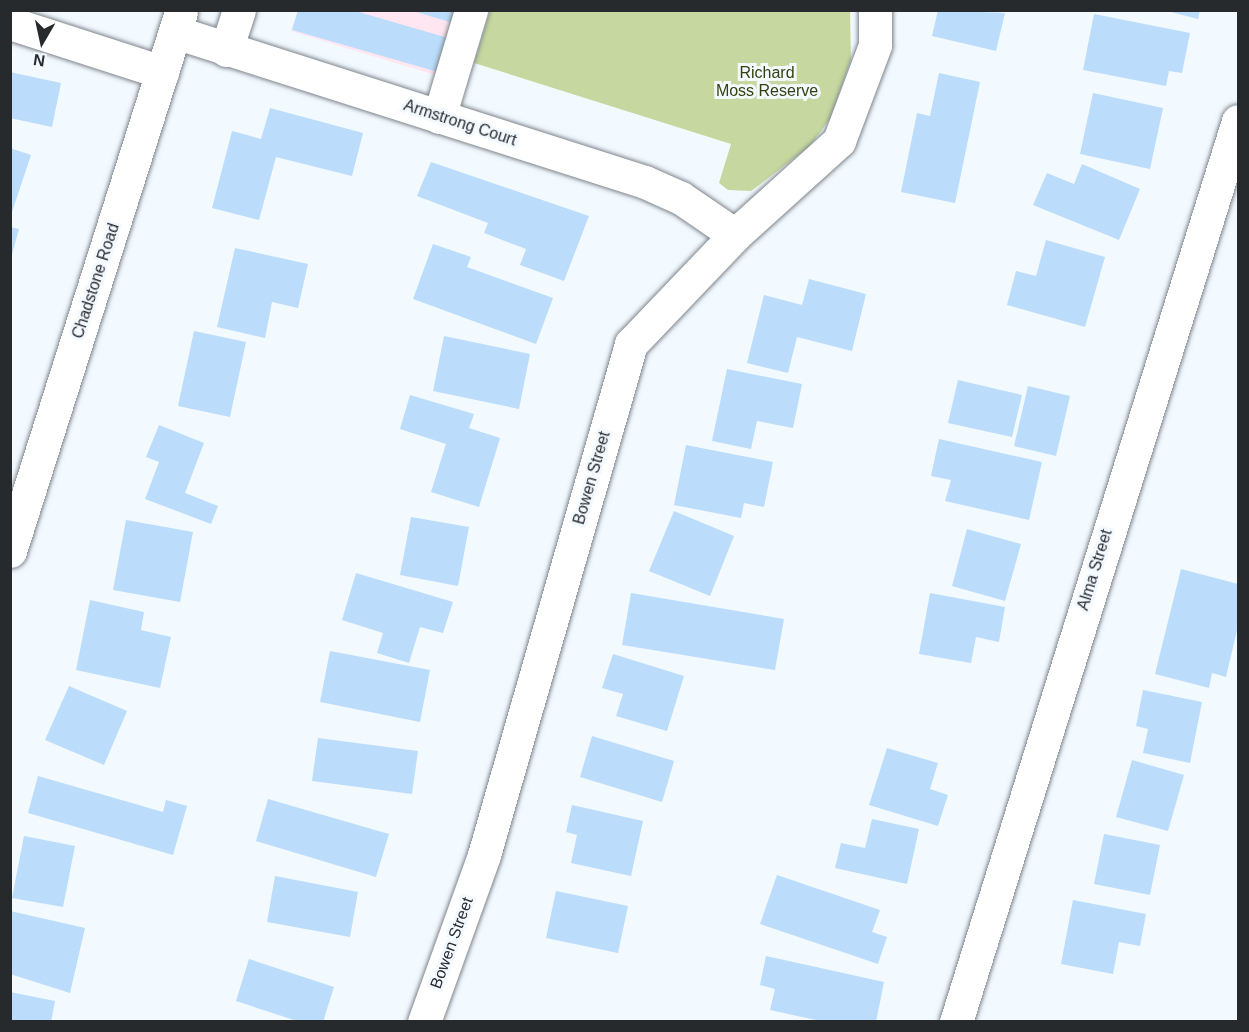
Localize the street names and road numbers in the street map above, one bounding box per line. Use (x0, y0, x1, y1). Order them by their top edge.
street label: Armstrong Court (401, 96, 519, 150)
street label: Chadstone Road (68, 221, 124, 341)
street label: Bowen Street (570, 429, 614, 527)
street label: Alma Street (1074, 527, 1116, 613)
street label: Bowen Street (427, 895, 477, 991)

